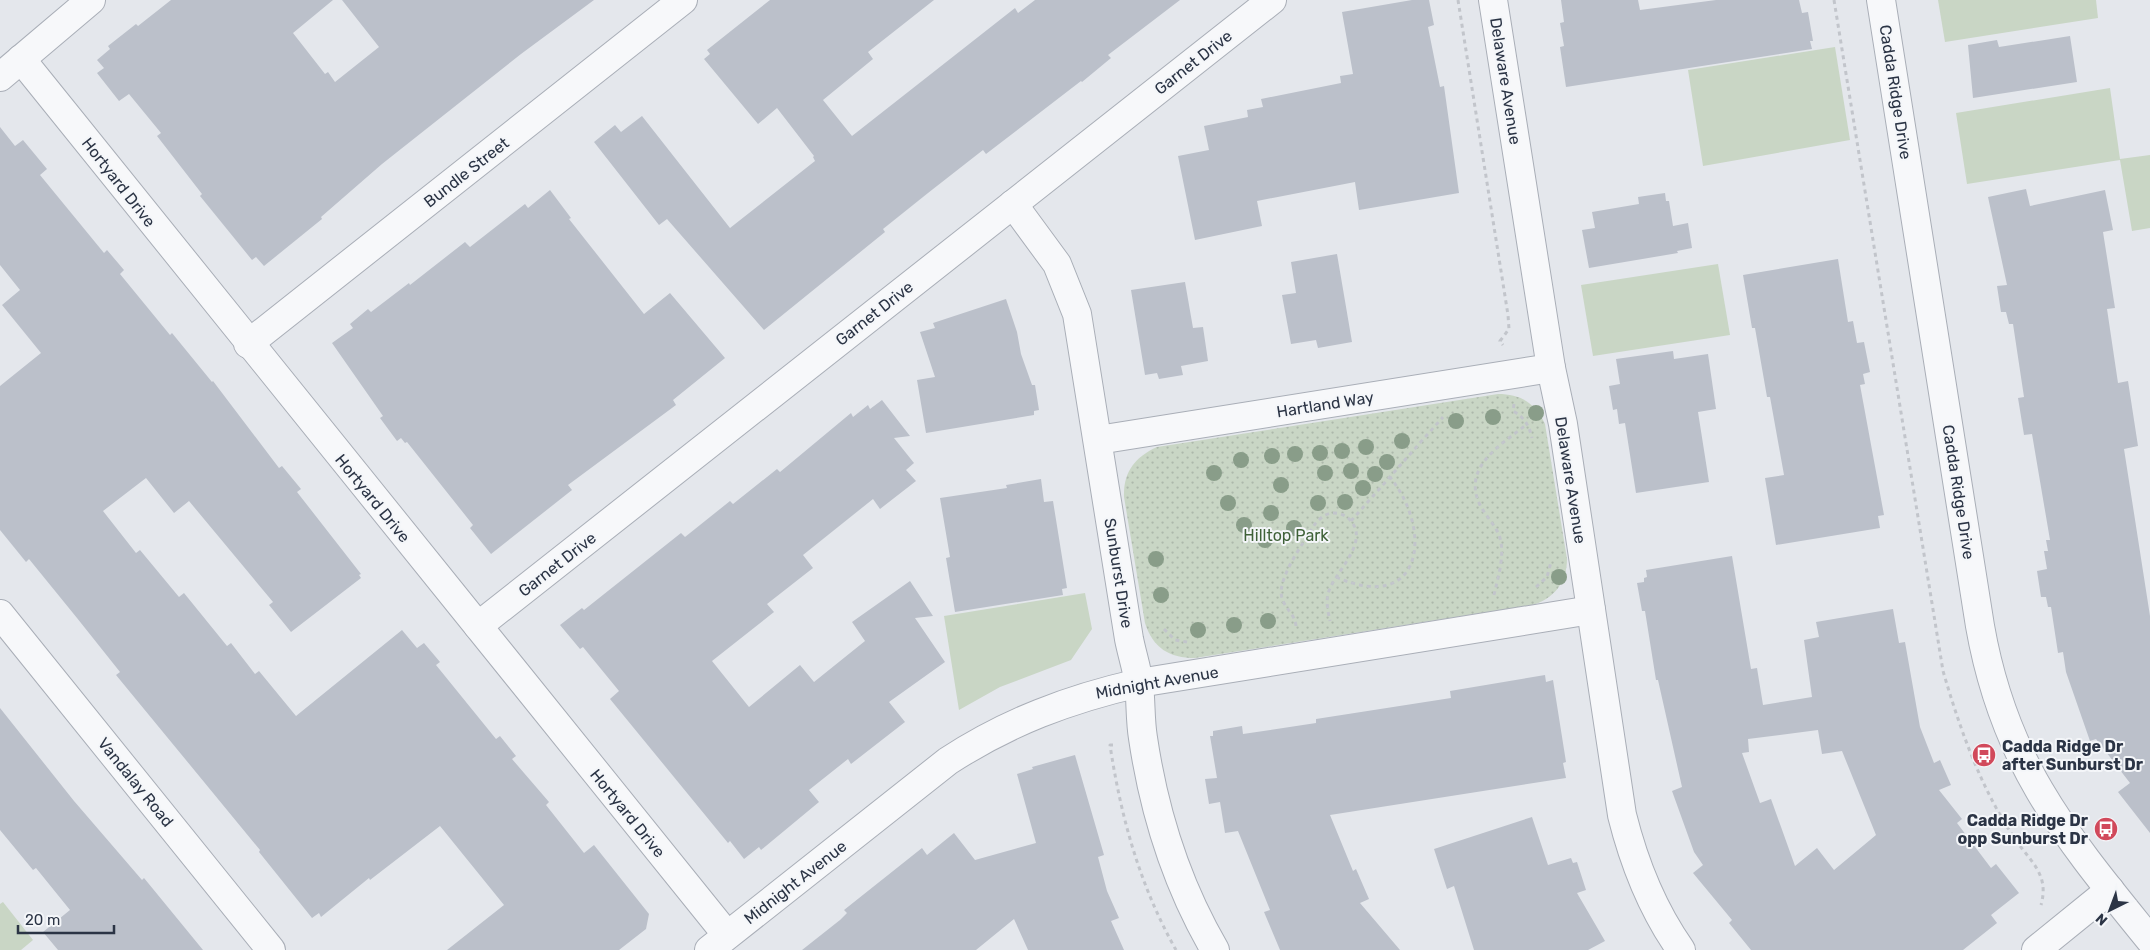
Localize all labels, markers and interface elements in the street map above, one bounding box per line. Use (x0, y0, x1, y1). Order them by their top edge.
street label: Delaware Avenue (1486, 16, 1525, 146)
street label: Cadda Ridge Drive (1875, 23, 1916, 161)
street label: Garnet Drive (1151, 26, 1236, 99)
street label: Bundle Street (420, 133, 513, 211)
street label: Hortyard Drive (78, 134, 159, 231)
street label: Garnet Drive (832, 277, 917, 350)
street label: Hartland Way (1275, 387, 1375, 422)
street label: Delaware Avenue (1551, 415, 1590, 545)
street label: Cadda Ridge Drive (1938, 423, 1979, 561)
street label: Hortyard Drive (331, 450, 414, 546)
street label: Sunburst Drive (1100, 517, 1137, 630)
park label: Hilltop Park (1243, 526, 1329, 545)
street label: Garnet Drive (515, 528, 600, 601)
street label: Midnight Avenue (1094, 662, 1220, 703)
street label: Vandalay Road (94, 734, 177, 831)
place label: Cadda Ridge Dr after Sunburst Dr (2002, 737, 2144, 774)
bus stop icon: Cadda Ridge Dr after Sunburst Dr (1971, 742, 1997, 768)
street label: Hortyard Drive (586, 765, 669, 861)
place label: Cadda Ridge Dr opp Sunburst Dr (1957, 811, 2089, 848)
bus stop icon: Cadda Ridge Dr opp Sunburst Dr (2093, 816, 2119, 842)
street label: Midnight Avenue (740, 837, 850, 928)
north arrow (2085, 885, 2135, 935)
scale bar (18, 902, 114, 934)
text: N (2092, 910, 2111, 929)
text: 20 m (25, 911, 60, 929)

